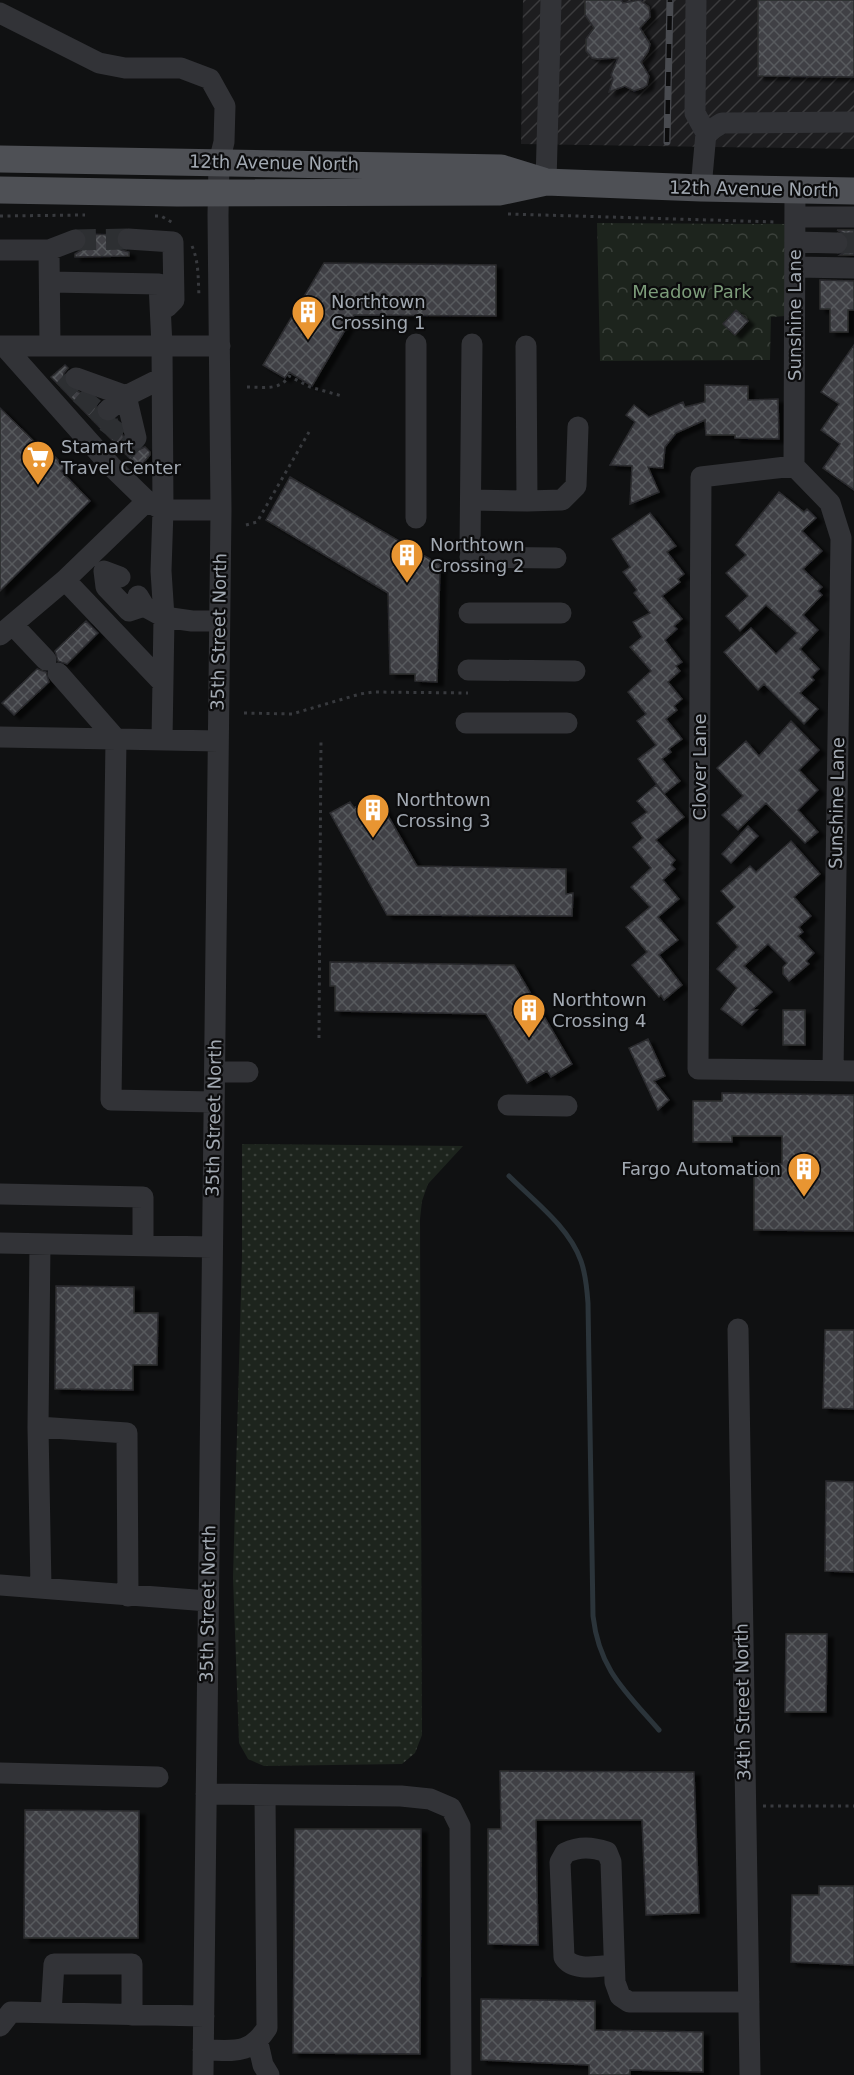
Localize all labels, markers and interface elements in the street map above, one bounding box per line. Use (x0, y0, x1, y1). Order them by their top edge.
street label: 12th Avenue North (189, 151, 359, 174)
street label: 12th Avenue North (669, 177, 839, 200)
street label: Sunshine Lane (784, 249, 805, 381)
park label: Meadow Park (632, 281, 752, 302)
place label: Northtown Crossing 1 (331, 291, 426, 333)
building icon: Northtown Crossing 1 (290, 294, 326, 341)
place label: Stamart Travel Center (60, 436, 181, 478)
supermarket icon: Stamart Travel Center (20, 439, 56, 486)
place label: Northtown Crossing 2 (430, 534, 525, 576)
building icon: Northtown Crossing 2 (389, 537, 425, 584)
street label: 35th Street North (207, 553, 230, 711)
street label: Clover Lane (689, 714, 710, 820)
street label: Sunshine Lane (825, 737, 848, 869)
place label: Northtown Crossing 3 (396, 789, 491, 831)
building icon: Northtown Crossing 3 (355, 792, 391, 839)
place label: Northtown Crossing 4 (552, 989, 647, 1031)
building icon: Northtown Crossing 4 (511, 992, 547, 1039)
street label: 35th Street North (202, 1039, 225, 1197)
building icon: Fargo Automation (786, 1151, 822, 1198)
place label: Fargo Automation (621, 1158, 781, 1179)
street label: 35th Street North (196, 1525, 219, 1683)
street label: 34th Street North (731, 1623, 754, 1781)

